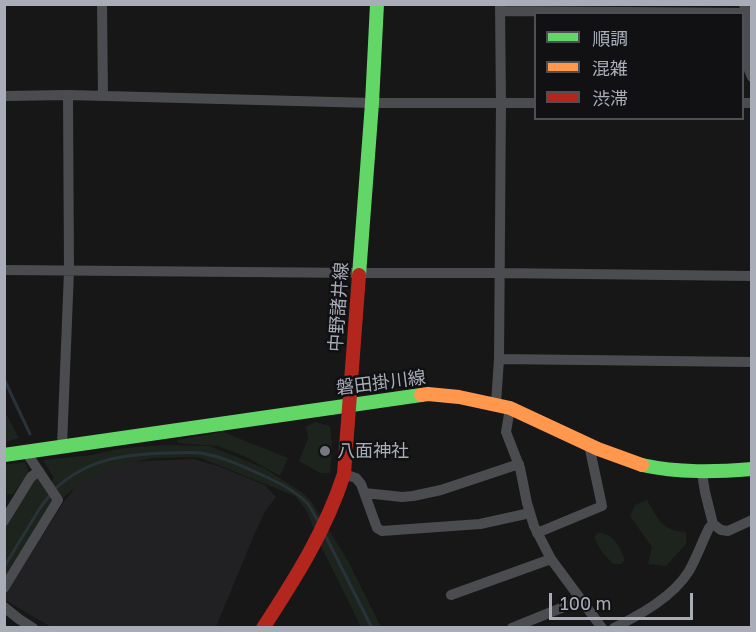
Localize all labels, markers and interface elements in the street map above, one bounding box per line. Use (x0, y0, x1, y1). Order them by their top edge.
legend (534, 12, 744, 120)
text: 順調 (592, 27, 628, 49)
text: 混雑 (592, 57, 628, 79)
text: 渋滞 (592, 87, 628, 109)
street label: 中野諸井線 (325, 261, 353, 353)
street label: 磐田掛川線 (335, 367, 427, 399)
place label: 八面神社 (337, 440, 409, 462)
marker: 八面神社 (318, 444, 332, 458)
scale bar (552, 581, 696, 619)
text: 100 m (560, 592, 611, 614)

